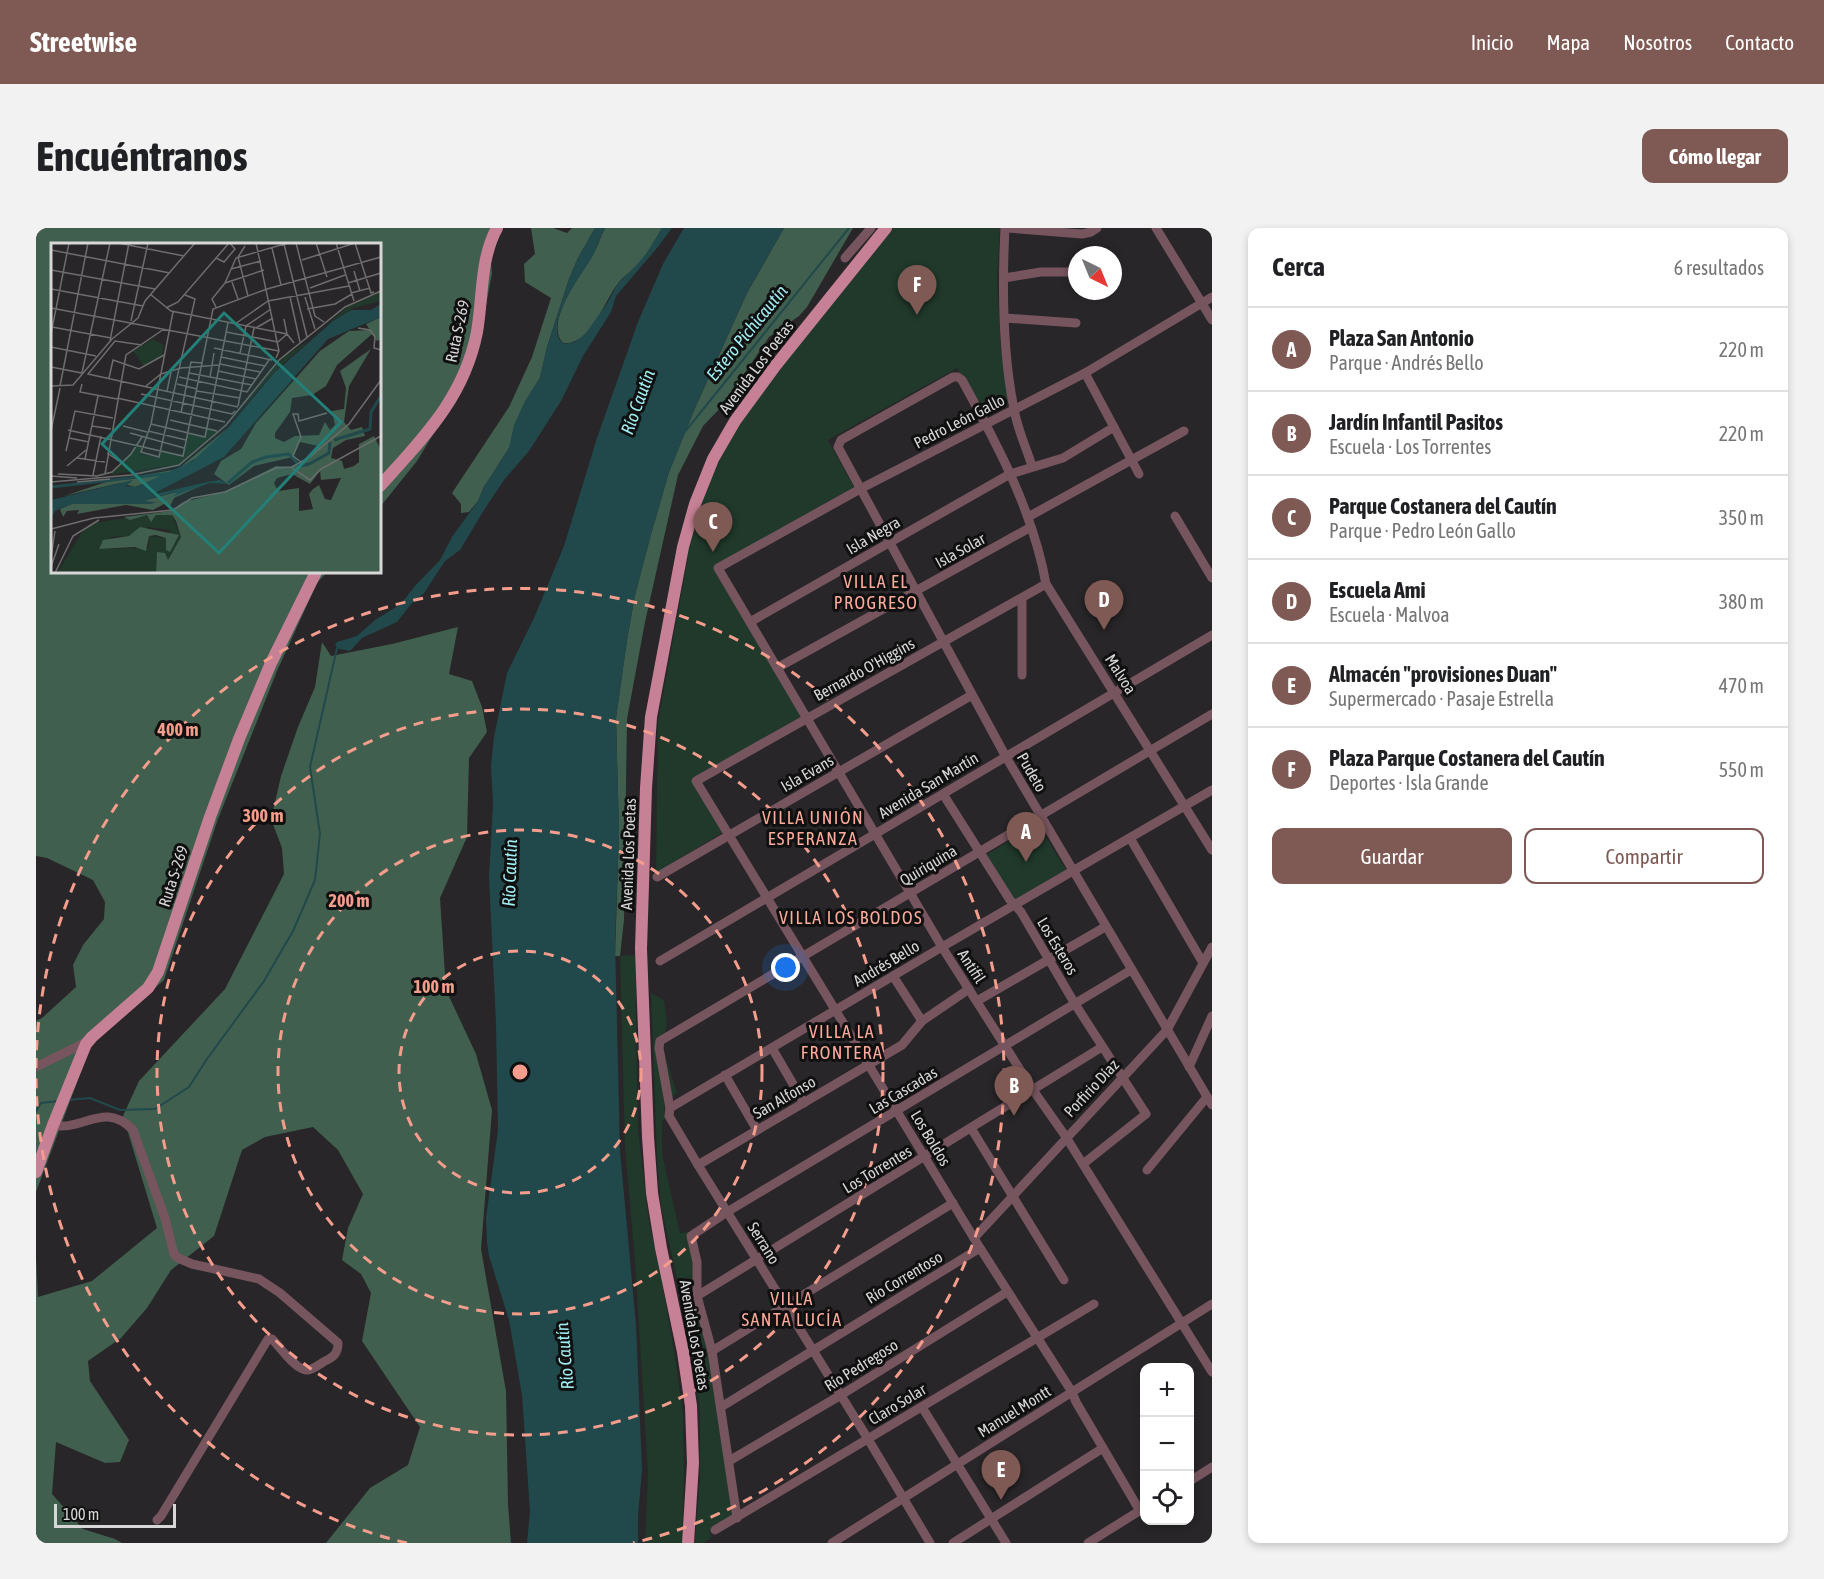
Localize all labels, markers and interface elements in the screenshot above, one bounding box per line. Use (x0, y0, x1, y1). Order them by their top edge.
text: Streetwise (30, 26, 137, 58)
text: Inicio (1471, 30, 1514, 54)
text: Mapa (1547, 30, 1590, 54)
text: Nosotros (1623, 30, 1692, 54)
text: Contacto (1725, 30, 1794, 54)
button: Cómo llegar (1642, 129, 1788, 183)
text: Encuéntranos (36, 132, 248, 180)
inset map (51, 243, 381, 573)
north arrow (1068, 246, 1122, 300)
text: Cerca (1272, 252, 1325, 282)
text: 6 resultados (1674, 256, 1764, 279)
pin: F (898, 266, 936, 315)
water label: Estero Pichicautín (702, 280, 792, 385)
street label: Ruta S-269 (442, 298, 472, 364)
street label: Avenida Los Poetas (715, 317, 797, 417)
text: Plaza San Antonio (1329, 325, 1474, 351)
text: A (1287, 338, 1296, 361)
text: 220 m (1719, 338, 1764, 361)
text: Parque · Andrés Bello (1329, 351, 1484, 374)
water label: Río Cautín (616, 366, 659, 437)
street label: Pedro León Gallo (911, 390, 1007, 452)
text: Jardín Infantil Pasitos (1329, 409, 1503, 435)
text: B (1287, 422, 1296, 445)
text: 220 m (1719, 422, 1764, 445)
text: Escuela · Los Torrentes (1329, 435, 1491, 458)
text: Parque Costanera del Cautín (1329, 493, 1557, 519)
pin: C (694, 502, 732, 552)
text: C (1287, 506, 1296, 529)
text: 350 m (1719, 506, 1764, 529)
street label: Isla Negra (843, 512, 904, 558)
text: Parque · Pedro León Gallo (1329, 519, 1516, 542)
street label: Isla Solar (932, 529, 988, 571)
district label: VILLA EL PROGRESO (834, 571, 918, 613)
text: Escuela Ami (1329, 577, 1426, 603)
pin: D (1084, 580, 1124, 630)
text: D (1286, 590, 1297, 613)
text: 380 m (1719, 590, 1764, 613)
text: Escuela · Malvoa (1329, 603, 1450, 626)
street label: Bernardo O'Higgins (811, 634, 918, 705)
street label: Malvoa (1102, 651, 1140, 697)
text: Almacén "provisiones Duan" (1329, 661, 1557, 687)
text: E (1287, 674, 1296, 697)
text: 470 m (1719, 674, 1764, 697)
text: Supermercado · Pasaje Estrella (1329, 687, 1554, 710)
text: 400 m (157, 719, 198, 740)
text: Plaza Parque Costanera del Cautín (1329, 745, 1605, 771)
street label: Avenida San Martín (875, 748, 981, 822)
street label: Pudeto (1014, 749, 1050, 795)
street label: Isla Evans (778, 751, 837, 795)
text: F (1287, 758, 1296, 781)
text: 550 m (1719, 758, 1764, 781)
text: Deportes · Isla Grande (1329, 771, 1488, 794)
street label: Avenida Los Poetas (617, 797, 639, 910)
text: 300 m (243, 805, 283, 826)
district label: VILLA UNIÓN ESPERANZA (762, 807, 864, 849)
pin: A (1006, 812, 1046, 862)
button: Guardar (1272, 828, 1512, 884)
button: Compartir (1524, 828, 1764, 884)
water label: Río Cautín (498, 839, 521, 907)
street label: Quiriquina (896, 841, 960, 890)
street label: Ruta S-269 (155, 843, 191, 909)
text: 200 m (329, 890, 369, 911)
district label: VILLA LOS BOLDOS (779, 907, 923, 928)
street label: Los Esteros (1034, 914, 1082, 978)
street label: Andrés Bello (850, 936, 922, 990)
street label: Antifil (955, 946, 990, 987)
your location (771, 953, 800, 982)
text: 100 m (414, 976, 454, 997)
district label: VILLA LA FRONTERA (801, 1021, 883, 1063)
street label: Porfirio Díaz (1060, 1055, 1122, 1120)
centre of rings (510, 1062, 530, 1082)
street label: Las Cascadas (866, 1063, 940, 1117)
pin: B (994, 1066, 1034, 1116)
street label: San Alfonso (750, 1072, 818, 1122)
street label: Los Boldos (907, 1107, 955, 1169)
street label: Los Torrentes (839, 1141, 915, 1197)
street label: Serrano (744, 1219, 784, 1267)
street label: Río Correntoso (863, 1247, 945, 1307)
street label: Avenida Los Poetas (676, 1278, 714, 1392)
district label: VILLA SANTA LUCÍA (741, 1288, 843, 1330)
water label: Río Cautín (551, 1321, 578, 1390)
street label: Río Pedregoso (821, 1335, 902, 1395)
map controls (1140, 1363, 1194, 1525)
button: + (1140, 1363, 1194, 1417)
street label: Claro Solar (865, 1380, 929, 1428)
street label: Manuel Montt (974, 1381, 1054, 1441)
button: − (1140, 1417, 1194, 1471)
pin: E (982, 1450, 1020, 1500)
button: locate (1140, 1471, 1194, 1525)
scale bar (54, 1501, 176, 1528)
text: 100 m (63, 1505, 99, 1523)

